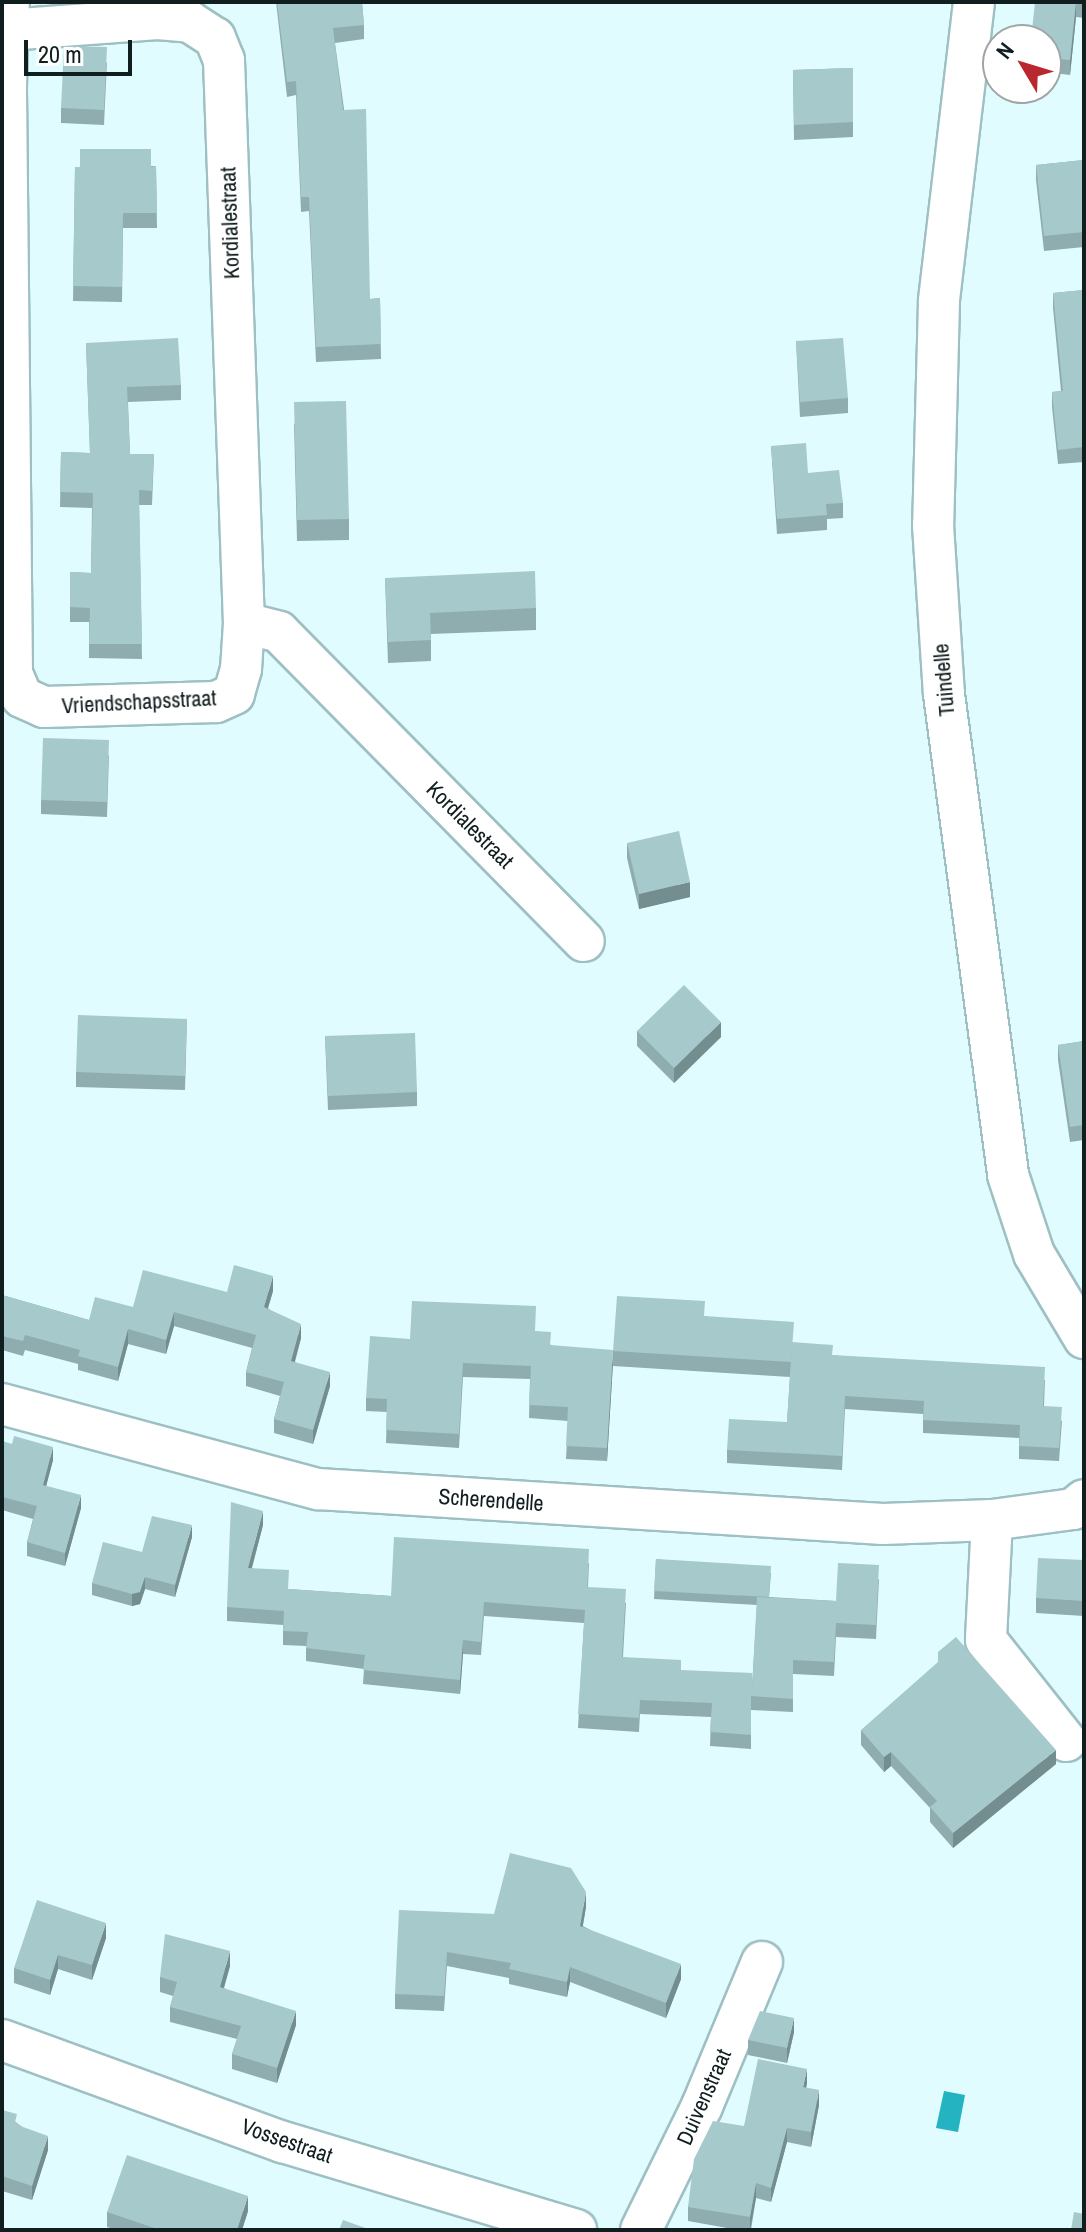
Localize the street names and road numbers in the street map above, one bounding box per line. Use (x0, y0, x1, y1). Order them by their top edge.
street label: Kordialestraat (215, 166, 245, 280)
street label: Tuindelle (928, 643, 960, 717)
street label: Vriendschapsstraat (61, 685, 217, 719)
street label: Kordialestraat (421, 776, 519, 874)
street label: Scherendelle (438, 1483, 544, 1517)
street label: Duivenstraat (671, 2045, 737, 2149)
street label: Vossestraat (238, 2113, 336, 2169)

